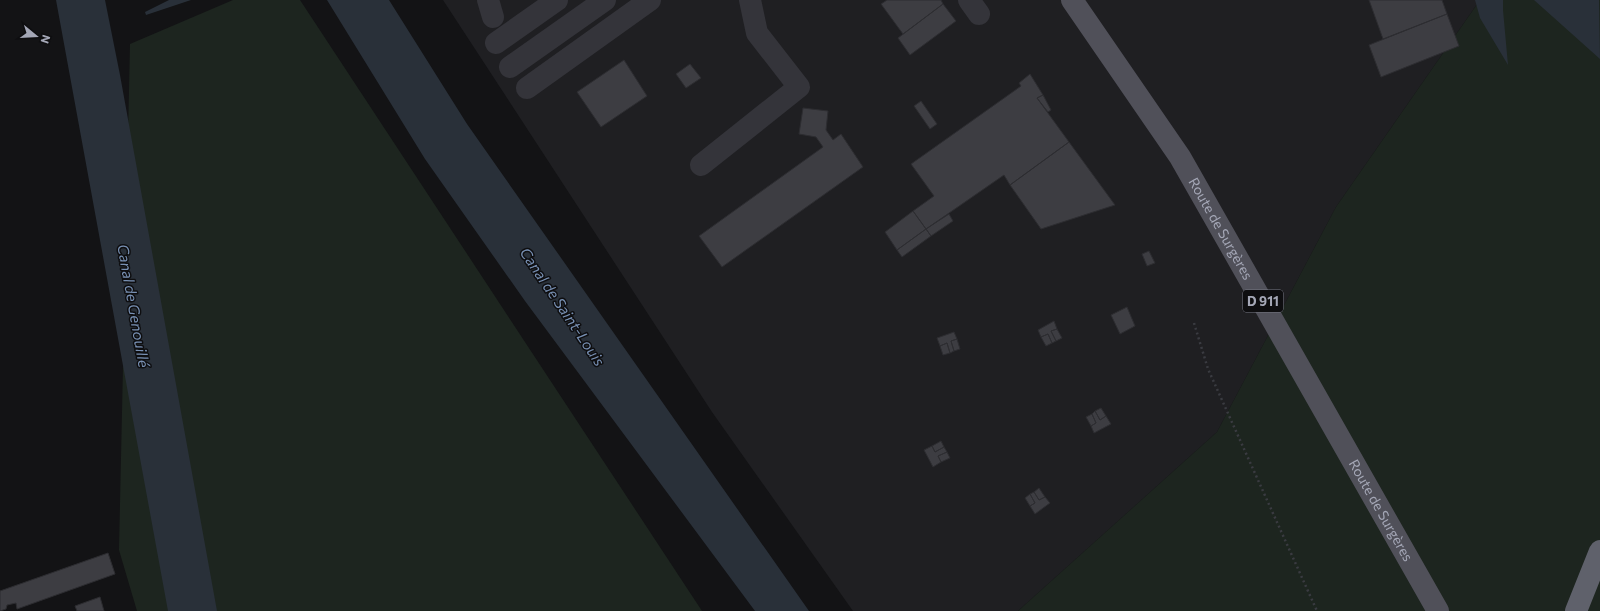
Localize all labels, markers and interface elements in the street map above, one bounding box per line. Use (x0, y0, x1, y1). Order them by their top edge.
north arrow (16, 16, 56, 56)
text: N (39, 33, 53, 45)
street label: Route de Surgères (1185, 174, 1257, 282)
water label: Canal de Genouillé (114, 243, 154, 370)
water label: Canal de Saint-Louis (517, 244, 609, 369)
road number: D 911 (1243, 290, 1283, 312)
street label: Route de Surgères (1346, 456, 1417, 564)

